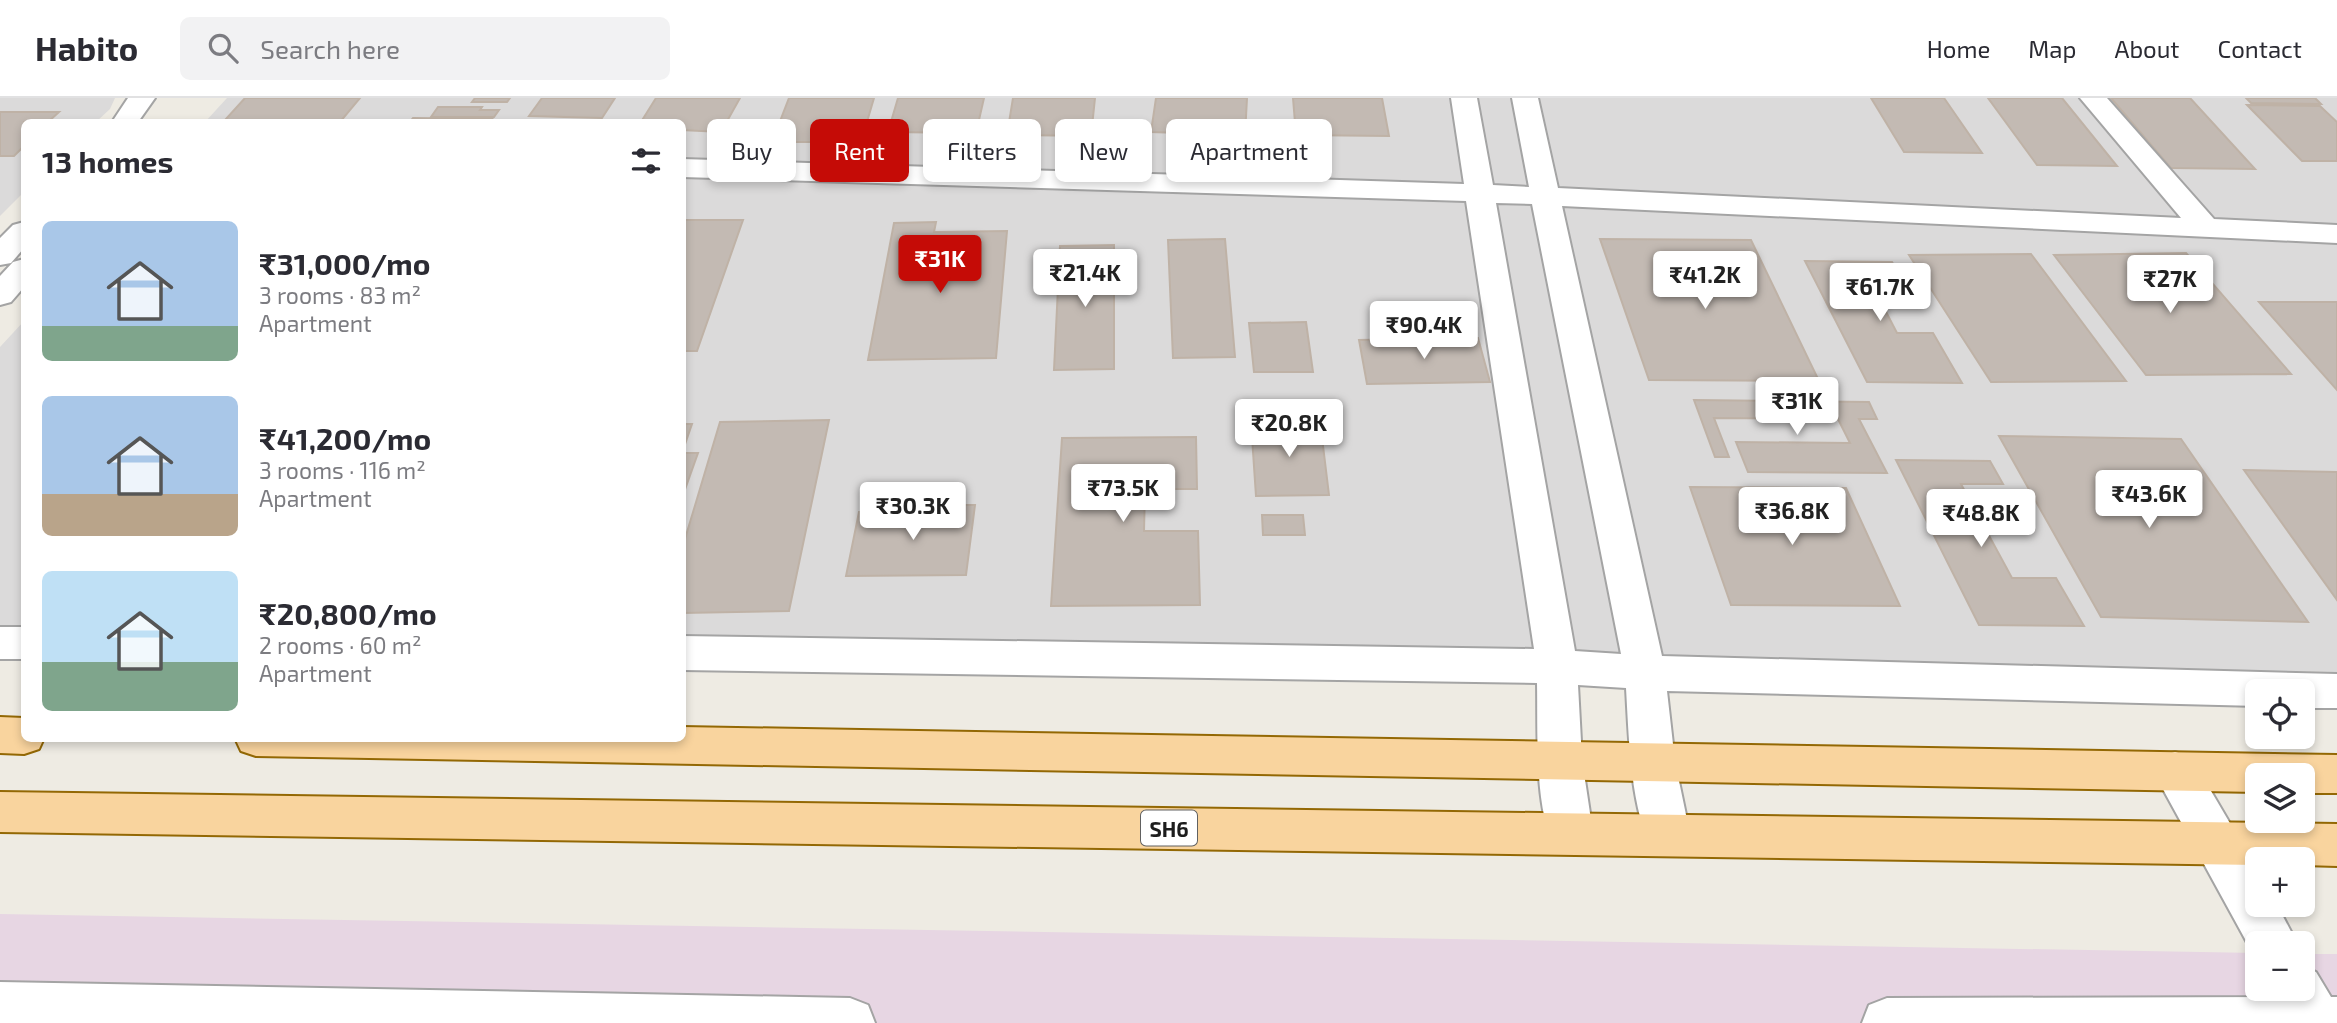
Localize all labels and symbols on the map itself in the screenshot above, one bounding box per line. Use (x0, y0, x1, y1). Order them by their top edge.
pin: ₹31K (899, 236, 981, 295)
pin: ₹21.4K (1028, 250, 1142, 309)
pin: ₹41.2K (1648, 252, 1762, 311)
pin: ₹27K (2129, 256, 2211, 315)
pin: ₹61.7K (1823, 264, 1937, 323)
pin: ₹90.4K (1367, 302, 1481, 361)
pin: ₹31K (1756, 378, 1838, 437)
pin: ₹20.8K (1232, 400, 1346, 459)
pin: ₹73.5K (1066, 464, 1180, 524)
pin: ₹43.6K (2092, 470, 2206, 530)
pin: ₹30.3K (856, 482, 970, 542)
pin: ₹36.8K (1735, 488, 1849, 547)
pin: ₹48.8K (1924, 490, 2038, 549)
road number: SH6 (1141, 810, 1197, 846)

